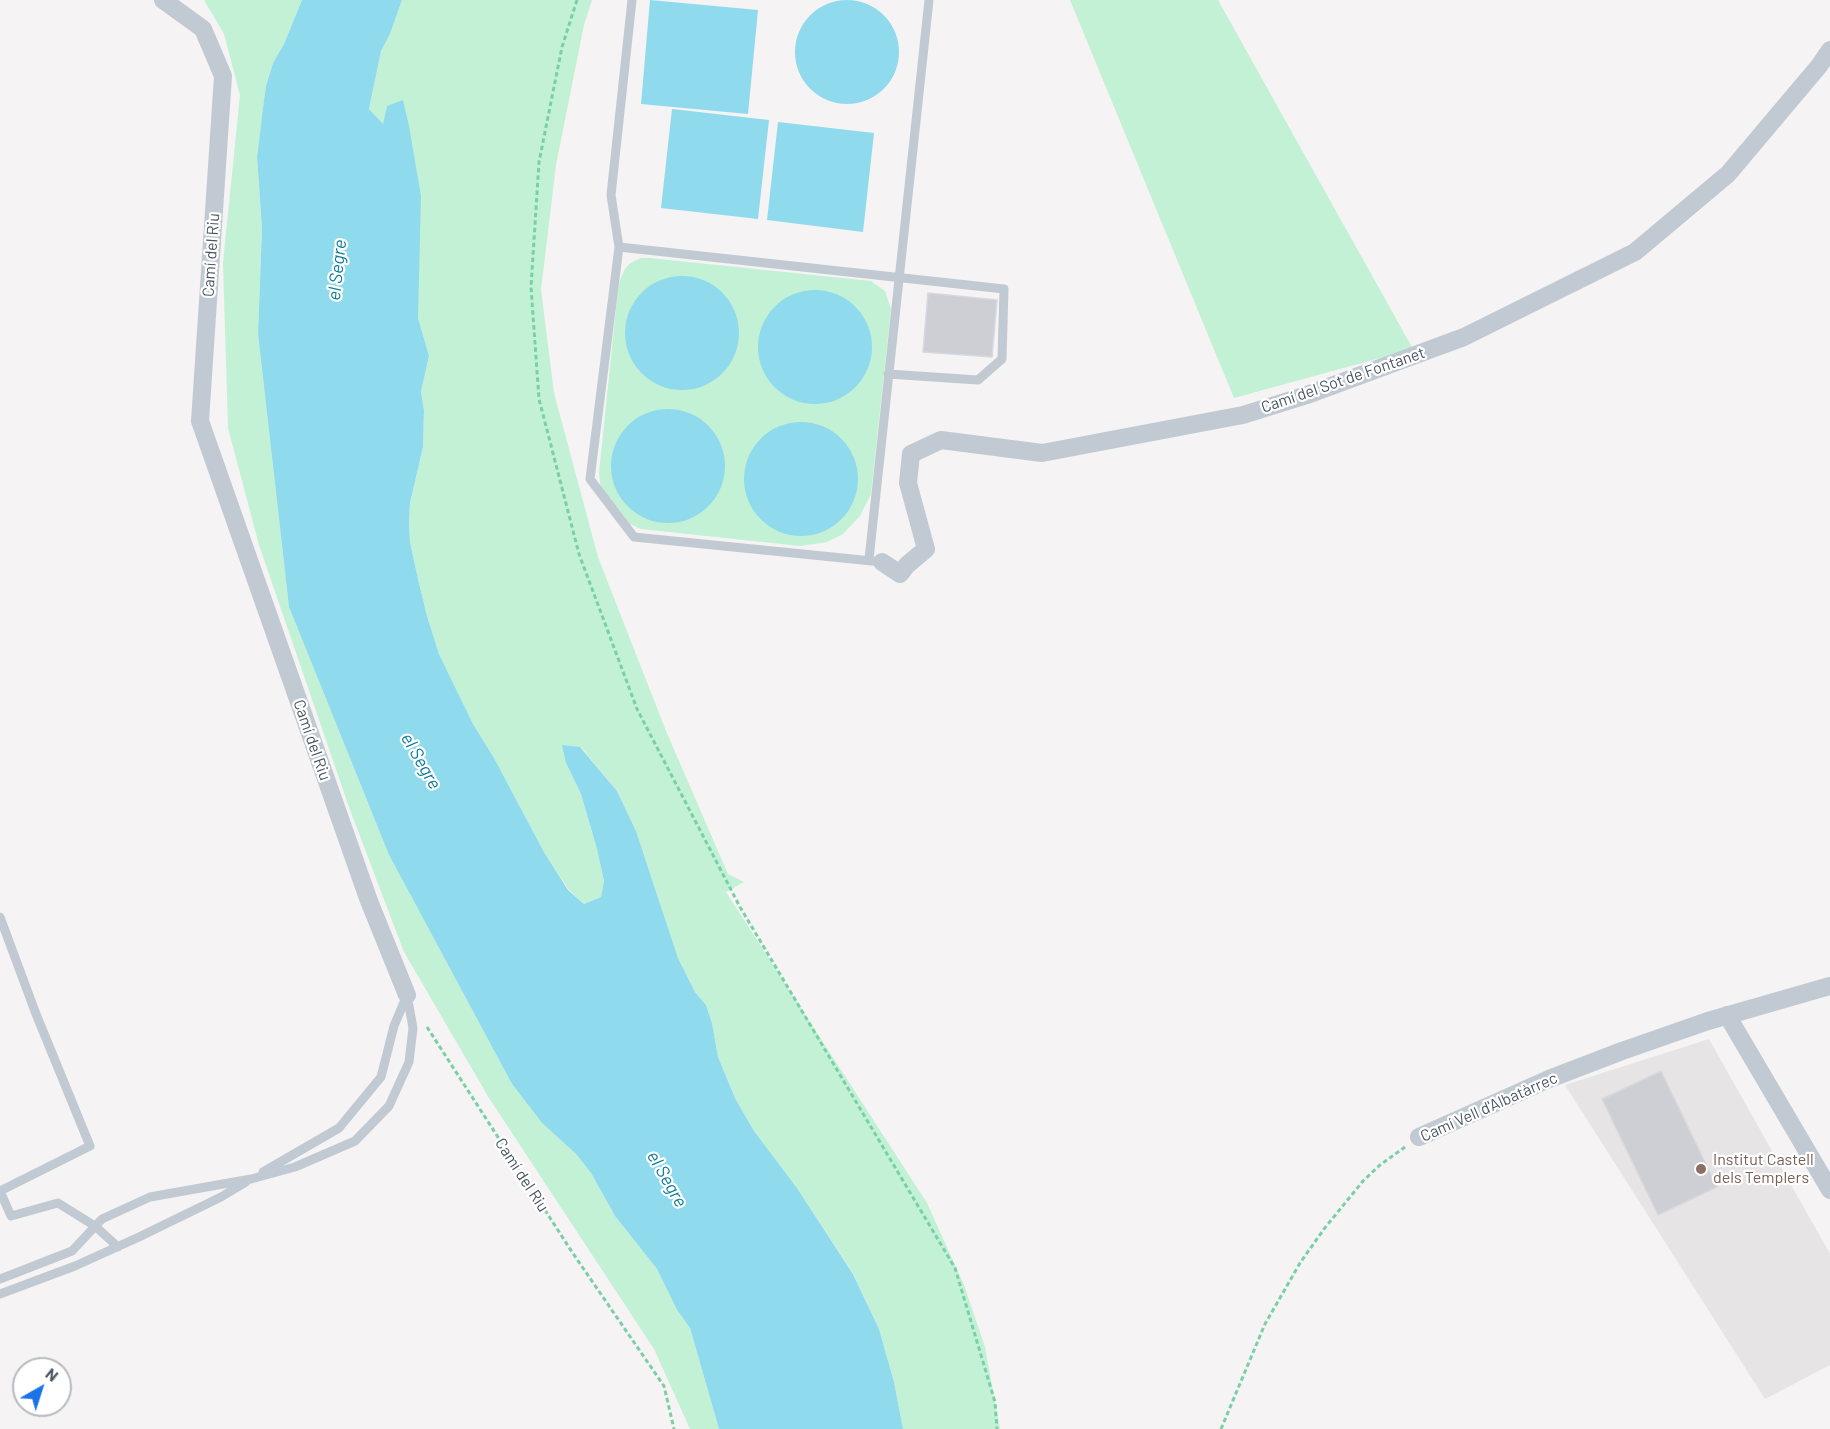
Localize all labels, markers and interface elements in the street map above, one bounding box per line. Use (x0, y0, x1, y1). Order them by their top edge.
street label: Camí del Riu (198, 212, 224, 298)
water label: el Segre (323, 238, 351, 302)
street label: Camí del Sot de Fontanet (1259, 343, 1427, 417)
street label: Camí del Riu (289, 697, 335, 783)
water label: el Segre (396, 729, 446, 793)
street label: Camí Vell d'Albatàrrec (1418, 1068, 1560, 1146)
street label: Camí del Riu (491, 1134, 553, 1216)
water label: el Segre (642, 1147, 692, 1211)
place label: Institut Castell dels Templers (1713, 1150, 1814, 1188)
marker: Institut Castell dels Templers (1694, 1162, 1708, 1176)
north arrow (12, 1357, 72, 1417)
text: N (42, 1363, 62, 1385)

